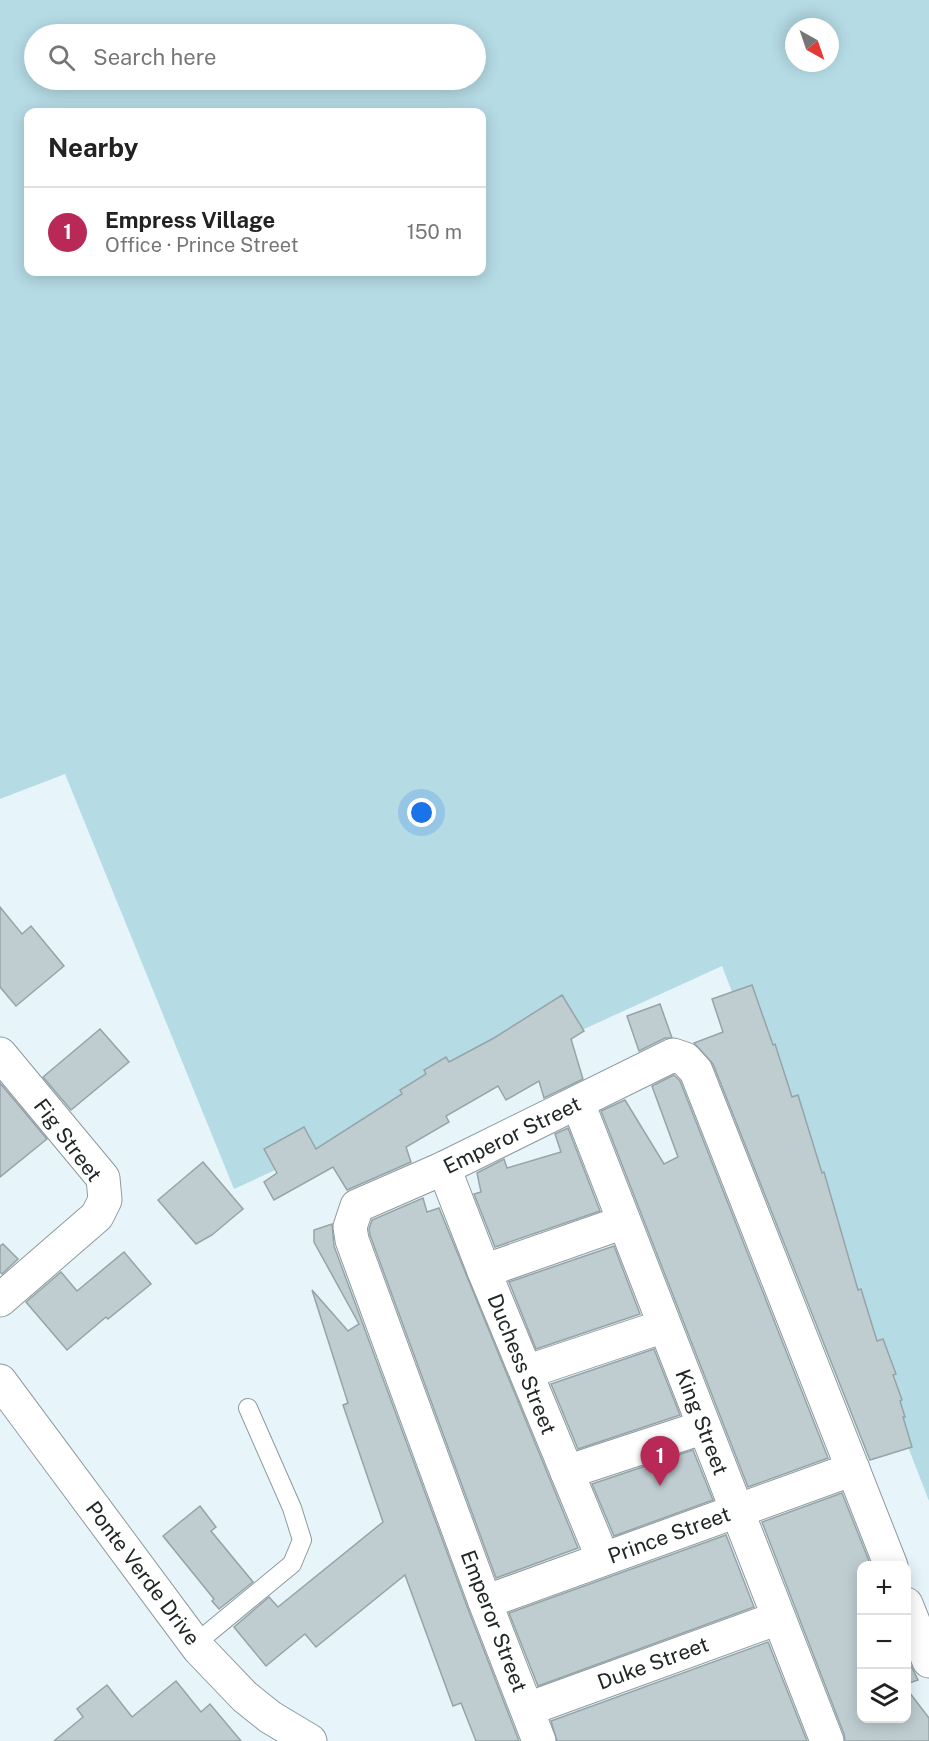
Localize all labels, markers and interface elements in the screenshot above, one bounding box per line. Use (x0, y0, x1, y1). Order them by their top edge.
north arrow (785, 18, 839, 72)
search box (24, 24, 486, 90)
icon: search (45, 41, 78, 74)
text: Search here (93, 44, 217, 70)
text: Nearby (48, 132, 138, 163)
text: Empress Village (105, 207, 275, 233)
text: 1 (63, 220, 72, 244)
text: 150 m (407, 220, 462, 244)
text: Office · Prince Street (105, 233, 298, 257)
your location (407, 798, 436, 827)
street label: Emperor Street (439, 1091, 585, 1179)
street label: Fig Street (29, 1094, 107, 1186)
street label: Duchess Street (482, 1290, 562, 1438)
street label: King Street (670, 1366, 734, 1478)
pin: 1 (640, 1436, 680, 1486)
street label: Ponte Verde Drive (81, 1496, 205, 1650)
street label: Prince Street (604, 1501, 734, 1569)
street label: Emperor Street (455, 1547, 533, 1695)
map controls (857, 1561, 911, 1723)
button: + (857, 1561, 911, 1615)
button: − (857, 1615, 911, 1669)
street label: Duke Street (594, 1631, 712, 1695)
button: layers (857, 1669, 911, 1723)

